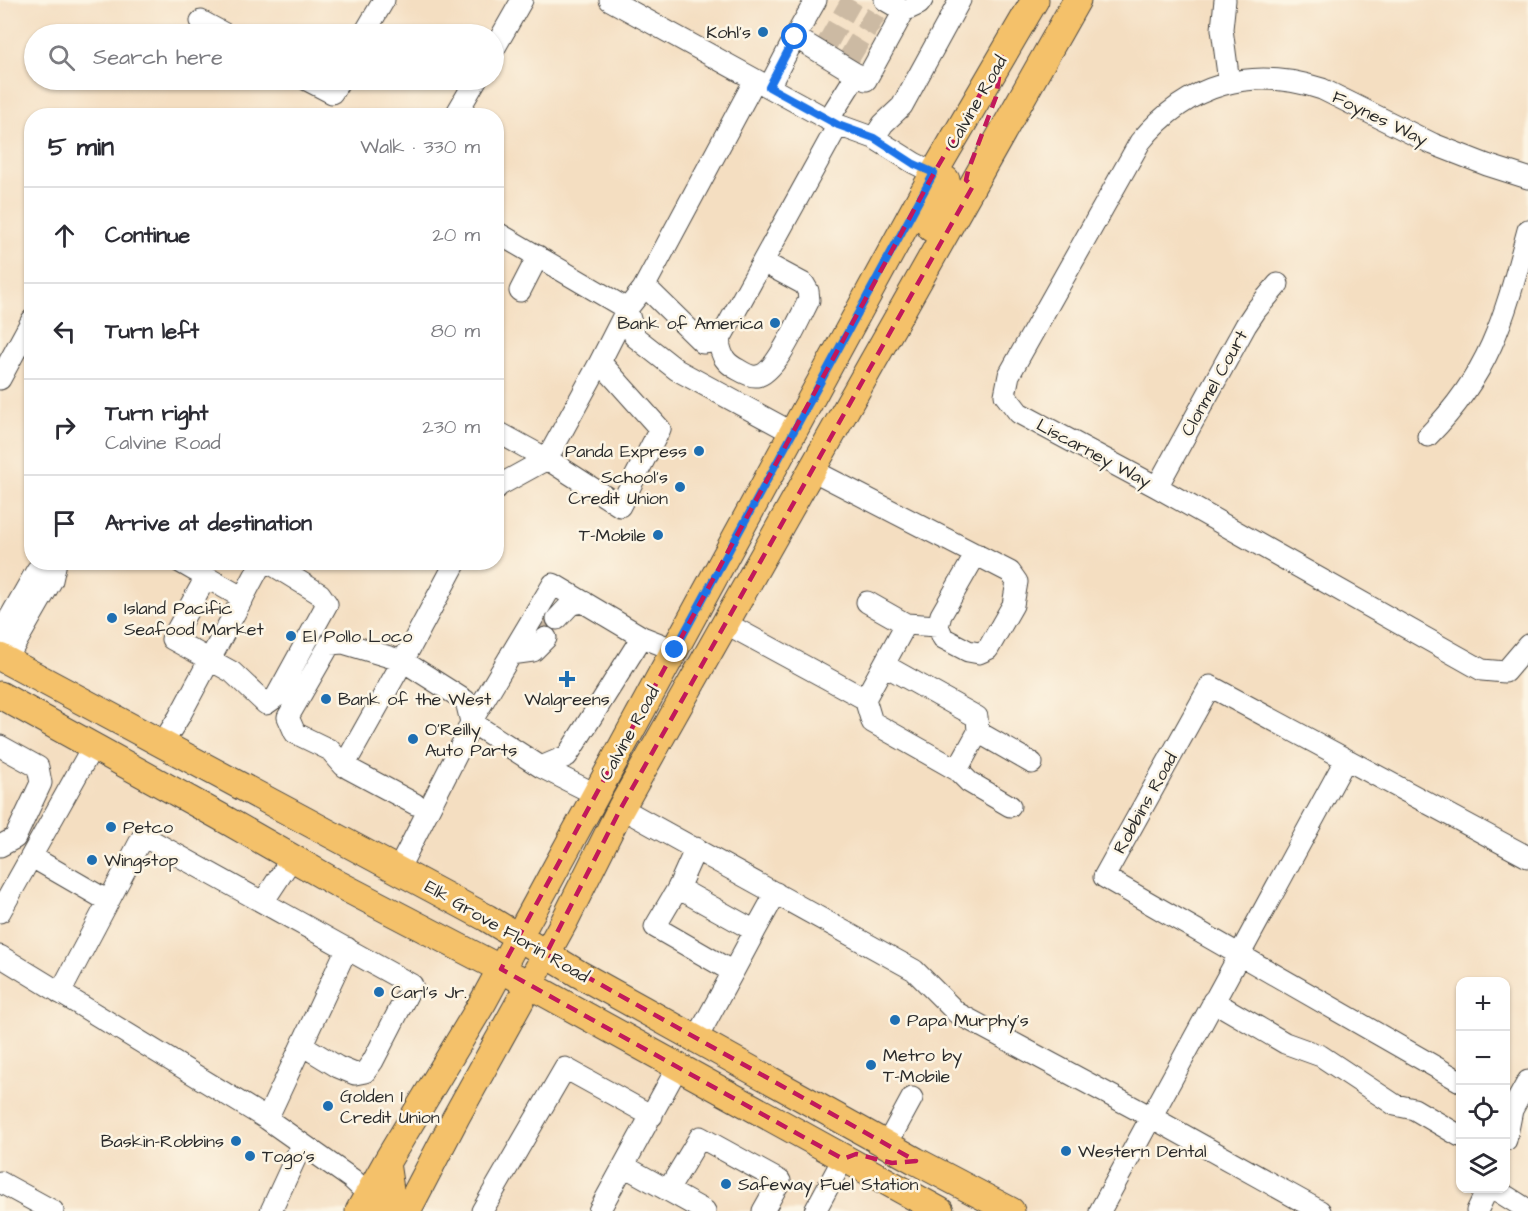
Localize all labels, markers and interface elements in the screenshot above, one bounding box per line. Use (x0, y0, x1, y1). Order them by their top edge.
place label: Kohl's (706, 20, 751, 45)
route start (781, 23, 807, 49)
search box (24, 24, 504, 90)
marker: Kohl's (756, 25, 770, 39)
icon: search (45, 41, 78, 74)
text: Search here (93, 42, 223, 73)
street label: Calvine Road (940, 51, 1013, 154)
street label: Foynes Way (1327, 85, 1432, 153)
text: 5 min (48, 129, 114, 165)
text: Walk · 330 m (360, 133, 480, 161)
icon: ahead (48, 219, 81, 252)
text: Continue (105, 220, 190, 251)
text: 20 m (432, 221, 480, 249)
place label: Bank of America (617, 311, 763, 336)
icon: left (48, 315, 81, 348)
text: Turn left (105, 316, 199, 347)
marker: Bank of America (768, 316, 782, 330)
text: 80 m (431, 317, 480, 345)
street label: Clonmel Court (1175, 325, 1254, 441)
text: Turn right (105, 398, 208, 429)
icon: right (48, 411, 81, 444)
text: 230 m (422, 413, 480, 441)
street label: Liscarney Way (1032, 413, 1156, 495)
text: Calvine Road (105, 429, 221, 457)
place label: Panda Express (565, 439, 687, 464)
marker: Panda Express (692, 444, 706, 458)
place label: School's Credit Union (568, 465, 668, 511)
marker: School's Credit Union (673, 480, 687, 494)
icon: arrive (48, 507, 81, 540)
text: Arrive at destination (105, 508, 312, 539)
place label: T-Mobile (579, 523, 646, 548)
marker: T-Mobile (651, 528, 665, 542)
place label: Island Pacific Seafood Market (124, 596, 265, 642)
marker: Island Pacific Seafood Market (105, 611, 119, 625)
place label: El Pollo Loco (303, 624, 412, 649)
marker: El Pollo Loco (284, 629, 298, 643)
route end (661, 636, 687, 662)
marker: Walgreens (560, 672, 574, 686)
street label: Calvine Road (593, 682, 666, 785)
place label: Bank of the West (338, 687, 492, 712)
place label: Walgreens (524, 687, 610, 713)
marker: Bank of the West (319, 692, 333, 706)
place label: O'Reilly Auto Parts (425, 717, 517, 763)
marker: O'Reilly Auto Parts (406, 732, 420, 746)
street label: Robbins Road (1107, 748, 1184, 858)
place label: Petco (123, 815, 173, 840)
marker: Petco (104, 820, 118, 834)
place label: Wingstop (104, 848, 178, 874)
marker: Wingstop (85, 853, 99, 867)
street label: Elk Grove Florin Road (420, 874, 594, 989)
map controls (1456, 977, 1510, 1193)
button: + (1456, 977, 1510, 1031)
place label: Carl's Jr. (391, 980, 467, 1005)
marker: Carl's Jr. (372, 985, 386, 999)
place label: Papa Murphy's (907, 1008, 1029, 1034)
marker: Papa Murphy's (888, 1013, 902, 1027)
button: − (1456, 1031, 1510, 1085)
place label: Metro by T-Mobile (883, 1043, 962, 1089)
marker: Metro by T-Mobile (864, 1058, 878, 1072)
place label: Golden 1 Credit Union (340, 1084, 440, 1130)
button: locate (1456, 1085, 1510, 1139)
marker: Golden 1 Credit Union (321, 1099, 335, 1113)
place label: Baskin-Robbins (101, 1129, 224, 1154)
marker: Baskin-Robbins (229, 1134, 243, 1148)
place label: Western Dental (1078, 1139, 1207, 1164)
button: layers (1456, 1139, 1510, 1193)
place label: Togo's (262, 1144, 315, 1170)
marker: Western Dental (1059, 1144, 1073, 1158)
marker: Togo's (243, 1149, 257, 1163)
place label: Safeway Fuel Station (738, 1172, 918, 1198)
marker: Safeway Fuel Station (719, 1177, 733, 1191)

